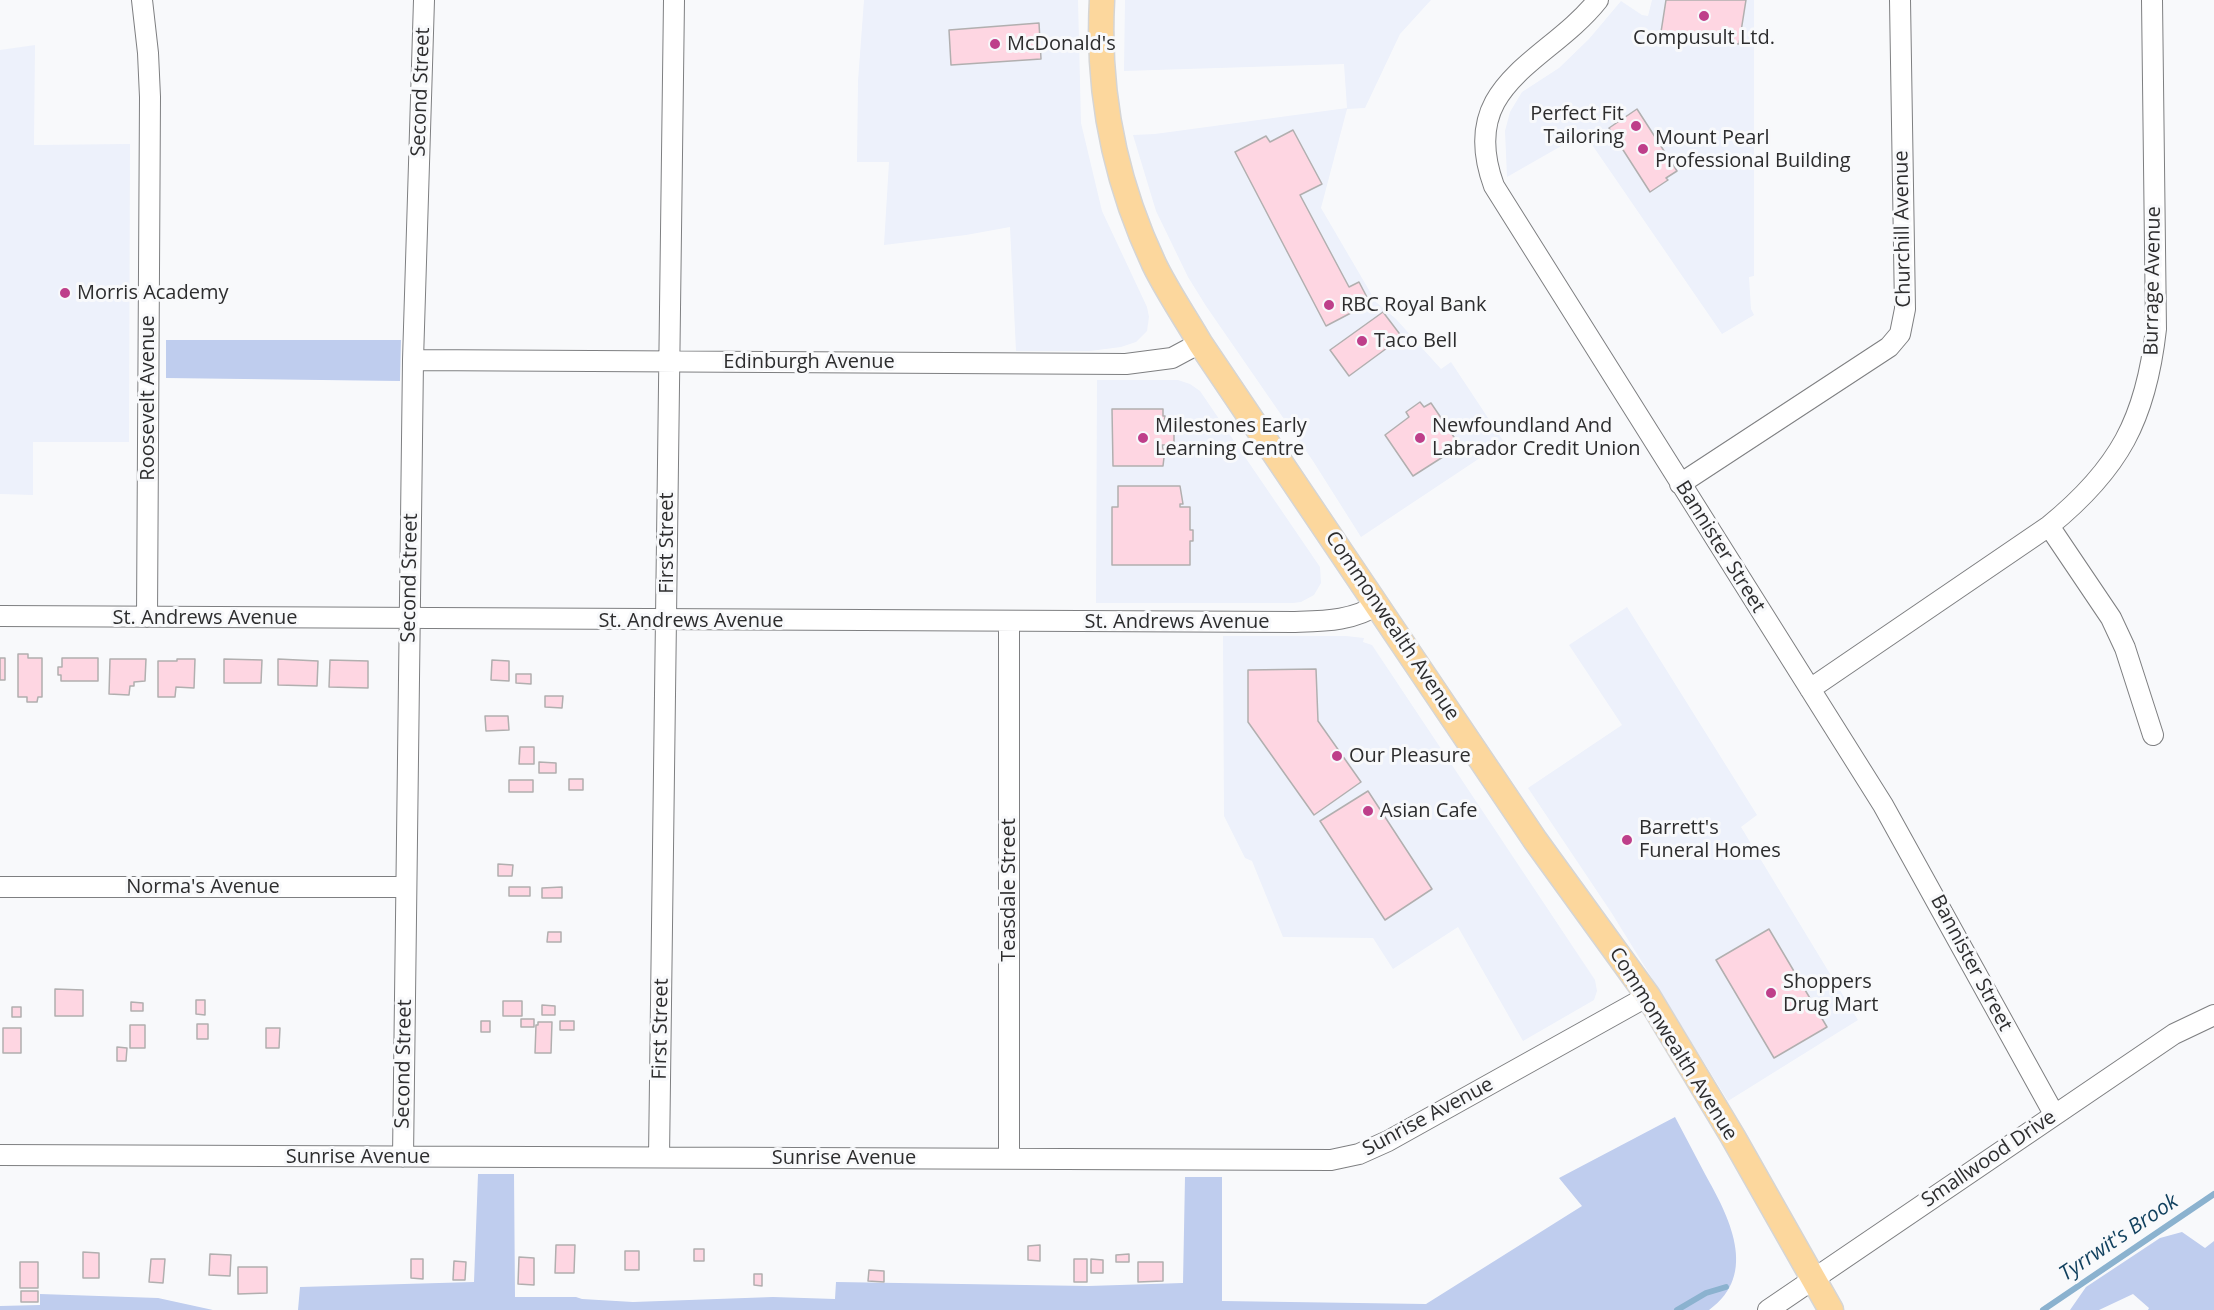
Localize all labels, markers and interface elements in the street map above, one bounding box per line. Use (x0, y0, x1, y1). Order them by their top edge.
marker: Compusult Ltd. (1697, 9, 1711, 23)
place label: Compusult Ltd. (1633, 26, 1775, 50)
street label: Second Street (407, 27, 435, 157)
place label: McDonald's (1007, 32, 1116, 56)
marker: McDonald's (988, 37, 1002, 51)
place label: Perfect Fit Tailoring (1530, 102, 1624, 149)
marker: Perfect Fit Tailoring (1629, 119, 1643, 133)
place label: Mount Pearl Professional Building (1655, 126, 1851, 173)
marker: Mount Pearl Professional Building (1636, 142, 1650, 156)
street label: Churchill Avenue (1890, 150, 1916, 308)
street label: Burrage Avenue (2140, 206, 2166, 356)
place label: Morris Academy (77, 281, 228, 305)
marker: Morris Academy (58, 286, 72, 300)
place label: RBC Royal Bank (1341, 293, 1487, 317)
marker: RBC Royal Bank (1322, 298, 1336, 312)
street label: Roosevelt Avenue (136, 315, 160, 481)
place label: Taco Bell (1374, 329, 1457, 353)
marker: Taco Bell (1355, 334, 1369, 348)
street label: Edinburgh Avenue (723, 350, 895, 374)
place label: Milestones Early Learning Centre (1155, 414, 1307, 461)
place label: Newfoundland And Labrador Credit Union (1432, 414, 1641, 461)
marker: Milestones Early Learning Centre (1136, 431, 1150, 445)
marker: Newfoundland And Labrador Credit Union (1413, 431, 1427, 445)
street label: Bannister Street (1670, 477, 1770, 617)
street label: First Street (655, 492, 679, 594)
street label: Second Street (397, 513, 423, 643)
street label: Commonwealth Avenue (1320, 527, 1464, 725)
street label: St. Andrews Avenue (113, 606, 297, 630)
street label: St. Andrews Avenue (599, 609, 783, 633)
street label: St. Andrews Avenue (1085, 610, 1269, 634)
place label: Our Pleasure (1349, 744, 1471, 768)
marker: Our Pleasure (1330, 749, 1344, 763)
place label: Asian Cafe (1380, 799, 1477, 823)
marker: Asian Cafe (1361, 804, 1375, 818)
place label: Barrett's Funeral Homes (1639, 816, 1781, 863)
street label: Teasdale Street (997, 818, 1021, 962)
marker: Barrett's Funeral Homes (1620, 833, 1634, 847)
street label: Norma's Avenue (126, 875, 280, 899)
street label: Bannister Street (1925, 891, 2017, 1035)
street label: Commonwealth Avenue (1604, 943, 1742, 1145)
place label: Shoppers Drug Mart (1783, 970, 1878, 1017)
street label: First Street (648, 978, 674, 1080)
marker: Shoppers Drug Mart (1764, 986, 1778, 1000)
street label: Second Street (391, 999, 417, 1129)
street label: Sunrise Avenue (1359, 1073, 1497, 1161)
street label: Smallwood Drive (1917, 1105, 2061, 1213)
street label: Sunrise Avenue (286, 1145, 430, 1169)
street label: Sunrise Avenue (772, 1146, 916, 1170)
water label: Tyrrwit's Brook (2055, 1189, 2183, 1287)

